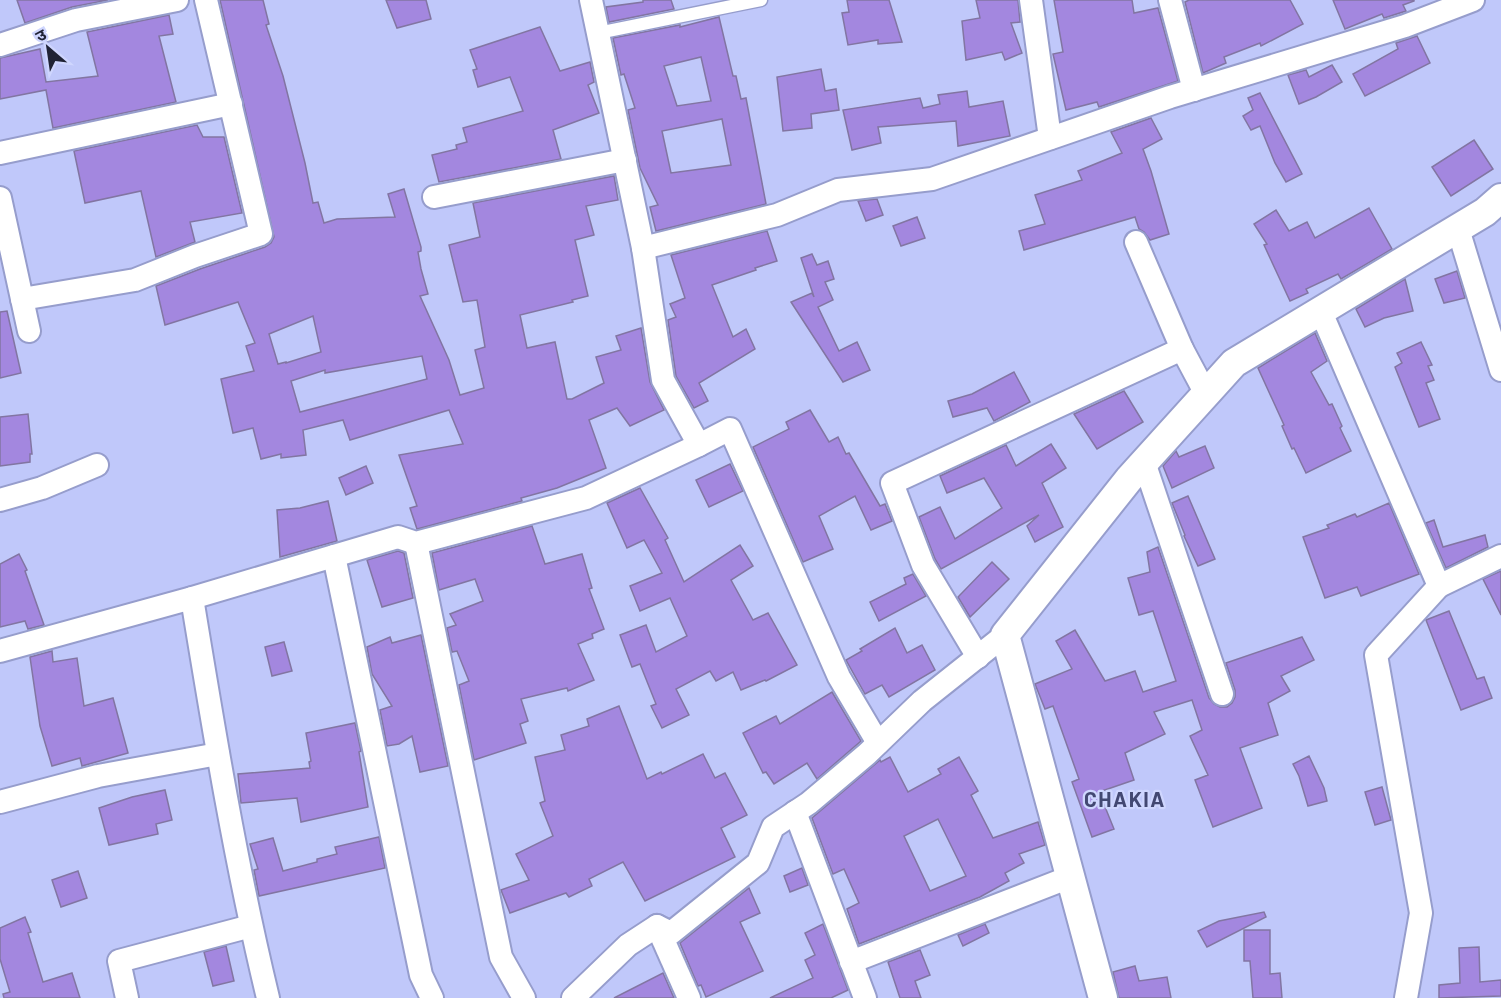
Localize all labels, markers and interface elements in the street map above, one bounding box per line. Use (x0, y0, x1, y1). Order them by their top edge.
north arrow (18, 18, 78, 78)
text: उ (32, 24, 50, 45)
district label: CHAKIA (1084, 786, 1166, 811)

